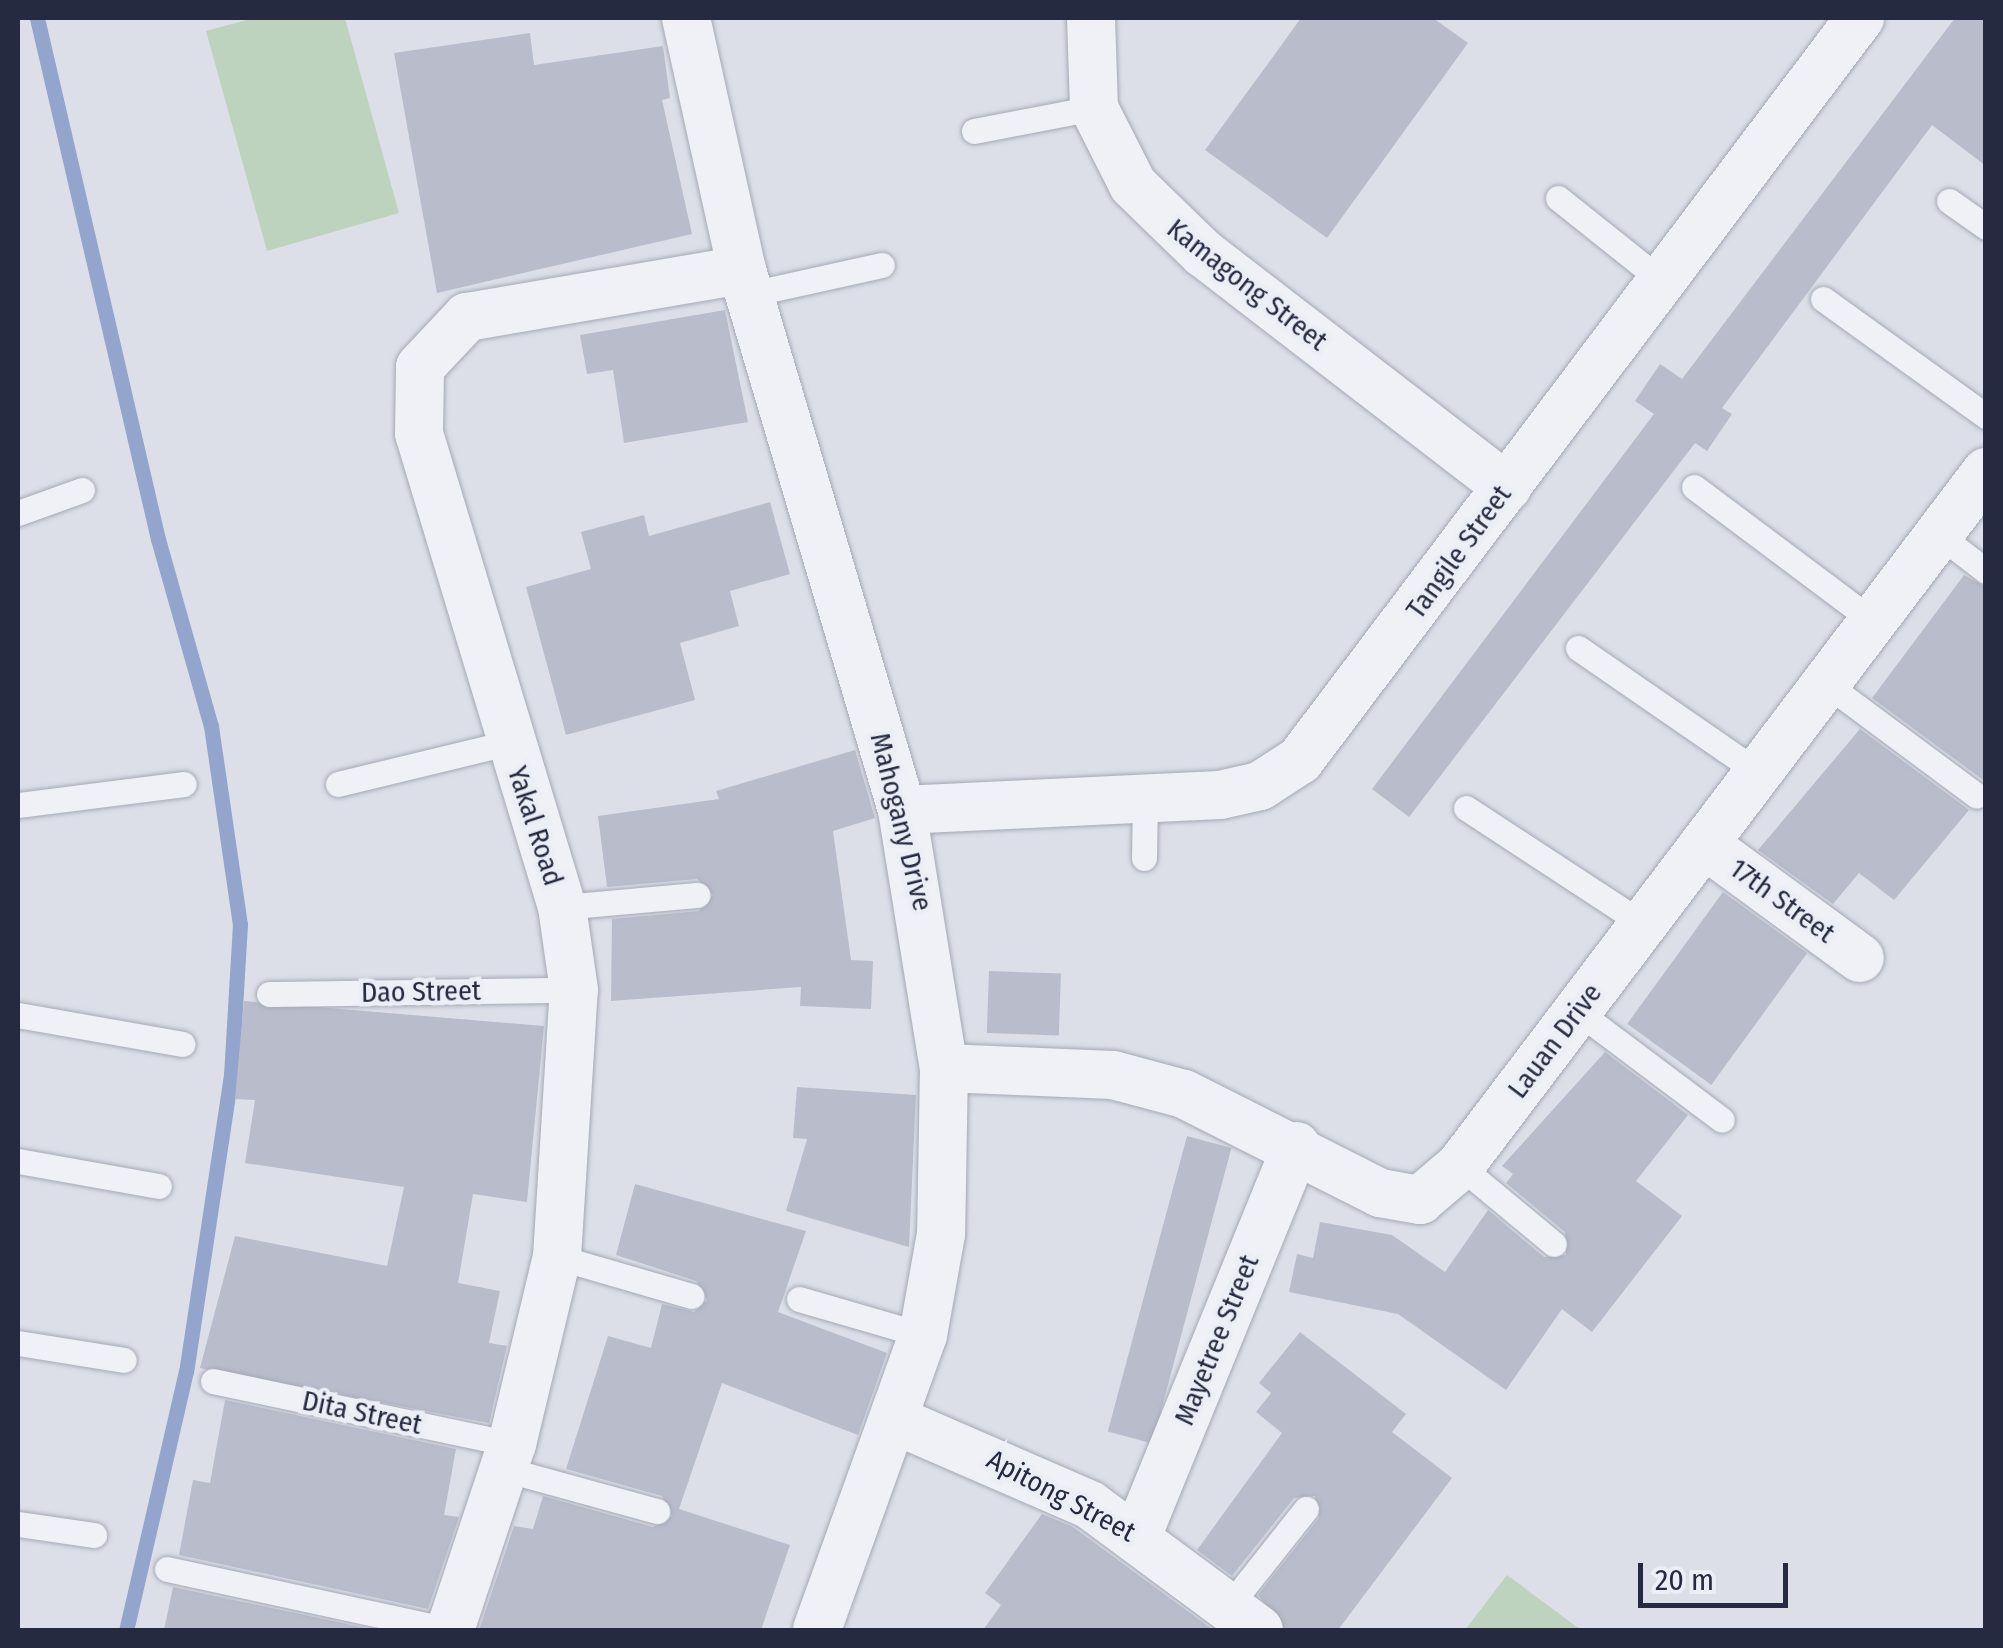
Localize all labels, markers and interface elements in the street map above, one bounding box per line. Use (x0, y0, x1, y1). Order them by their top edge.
street label: Kamagong Street (1160, 212, 1334, 358)
street label: Tangile Street (1399, 479, 1519, 625)
street label: Mahogany Drive (863, 729, 939, 915)
street label: Yakal Road (500, 762, 570, 890)
street label: 17th Street (1723, 852, 1841, 950)
street label: Dao Street (361, 974, 481, 1010)
street label: Lauan Drive (1501, 977, 1609, 1105)
street label: Mayetree Street (1168, 1250, 1266, 1430)
street label: Dita Street (299, 1384, 425, 1442)
street label: Apitong Street (981, 1443, 1141, 1549)
scale bar (1643, 1543, 1793, 1605)
text: 20 m (1655, 1562, 1714, 1598)

